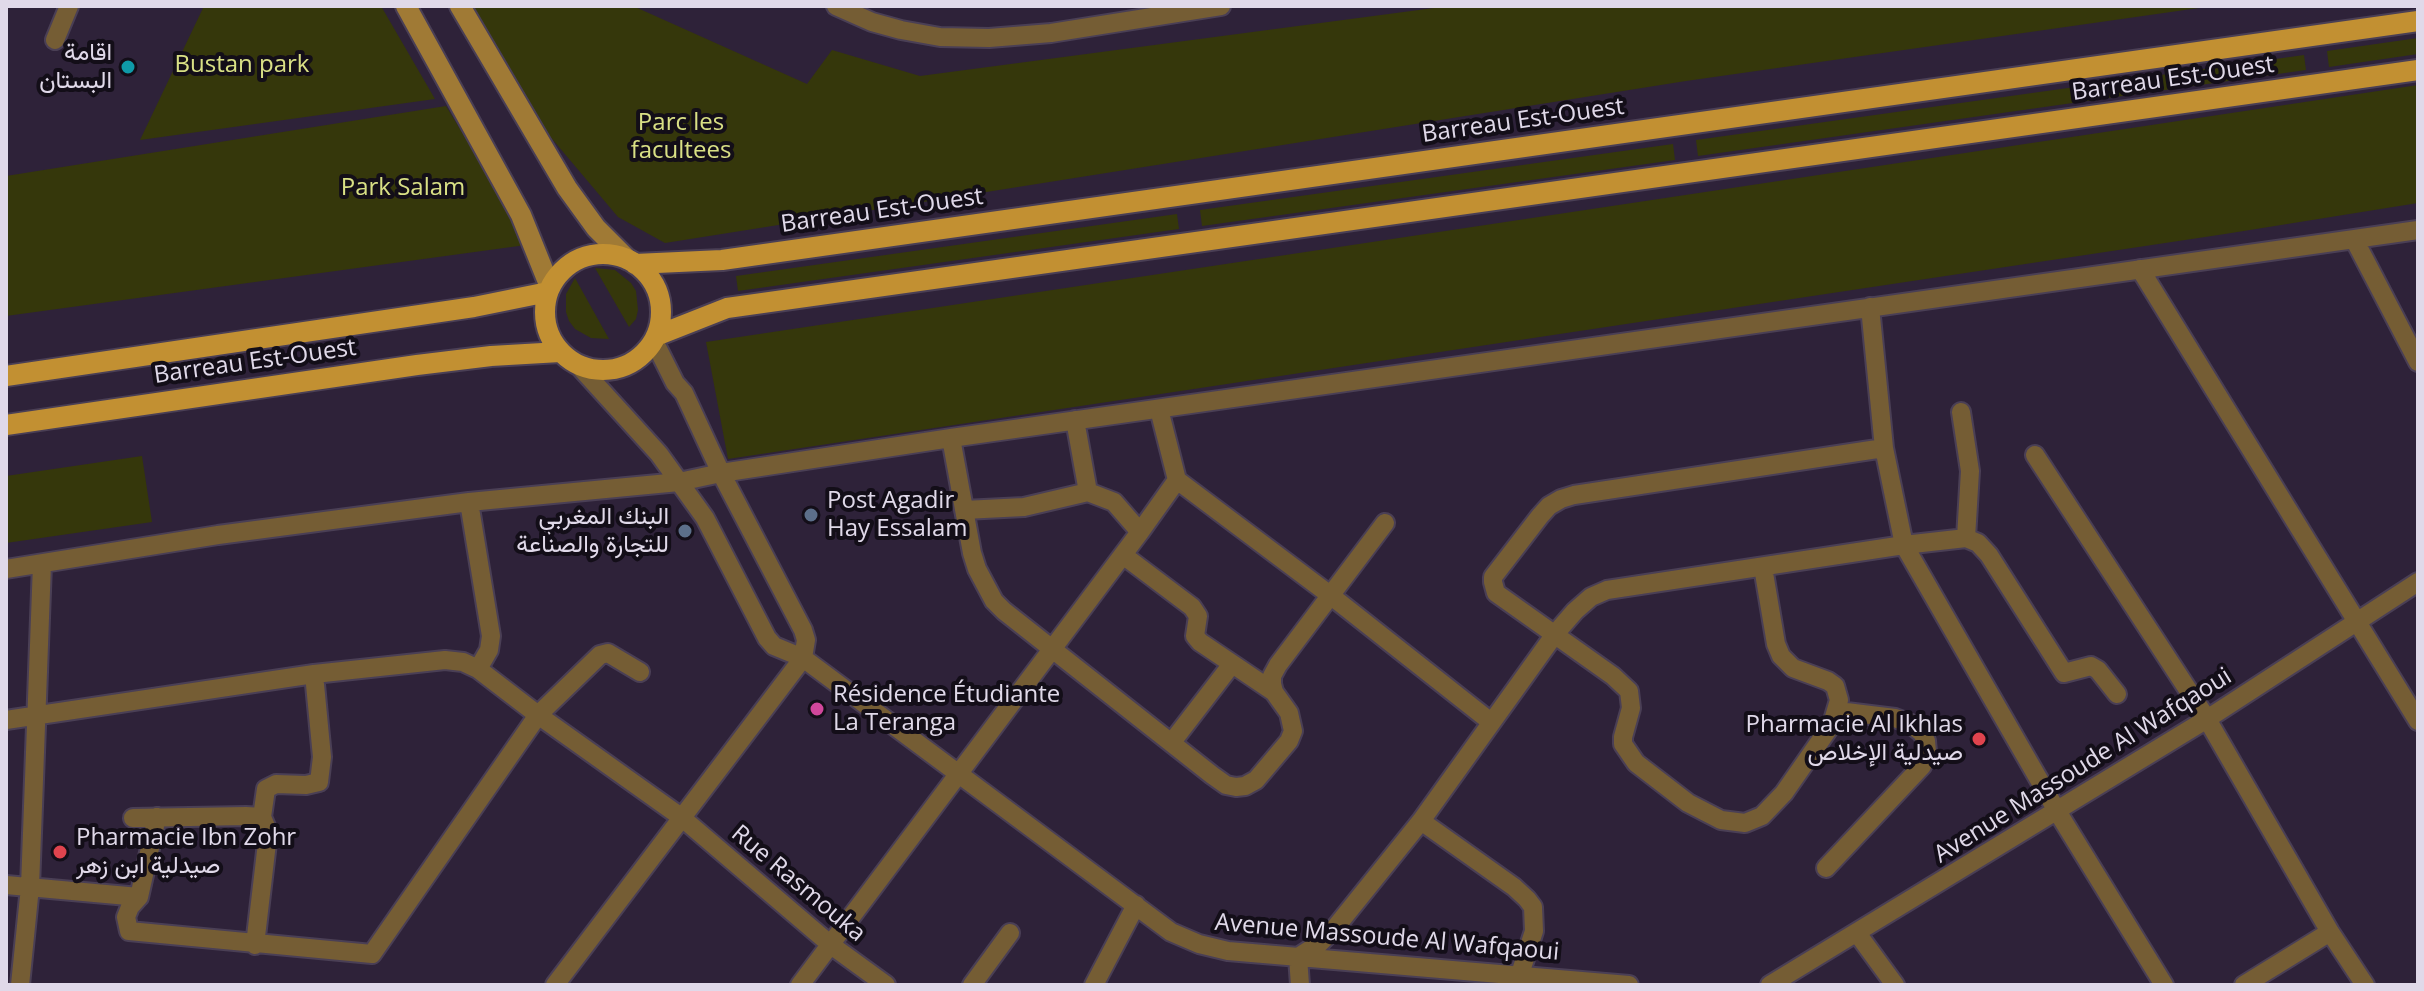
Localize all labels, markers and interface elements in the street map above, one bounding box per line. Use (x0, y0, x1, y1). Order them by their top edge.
place label: اقامة البستان (39, 39, 112, 95)
park label: Bustan park (175, 51, 309, 79)
street label: Barreau Est-Ouest (2070, 51, 2276, 107)
marker: اقامة البستان (119, 58, 137, 76)
street label: Barreau Est-Ouest (1420, 93, 1626, 149)
park label: Parc les facultees (631, 109, 731, 165)
park label: Park Salam (341, 174, 465, 202)
street label: Barreau Est-Ouest (779, 183, 985, 239)
street label: Barreau Est-Ouest (152, 334, 358, 390)
place label: Post Agadir Hay Essalam (827, 487, 967, 543)
place label: البنك المغربي للتجارة والصناعة (516, 503, 669, 559)
marker: Post Agadir Hay Essalam (802, 506, 820, 524)
marker: البنك المغربي للتجارة والصناعة (676, 522, 694, 540)
street label: Avenue Massoude Al Wafqaoui (1929, 662, 2237, 870)
place label: Résidence Étudiante La Teranga (833, 681, 1060, 737)
marker: Résidence Étudiante La Teranga (808, 700, 826, 718)
place label: Pharmacie Al Ikhlas صيدلية الإخلاص (1746, 711, 1963, 767)
marker: Pharmacie Al Ikhlas صيدلية الإخلاص (1970, 730, 1988, 748)
street label: Rue Rasmouka (725, 820, 871, 948)
place label: Pharmacie Ibn Zohr صيدلية ابن زهر (76, 824, 296, 880)
marker: Pharmacie Ibn Zohr صيدلية ابن زهر (51, 843, 69, 861)
street label: Avenue Massoude Al Wafqaoui (1214, 909, 1560, 967)

